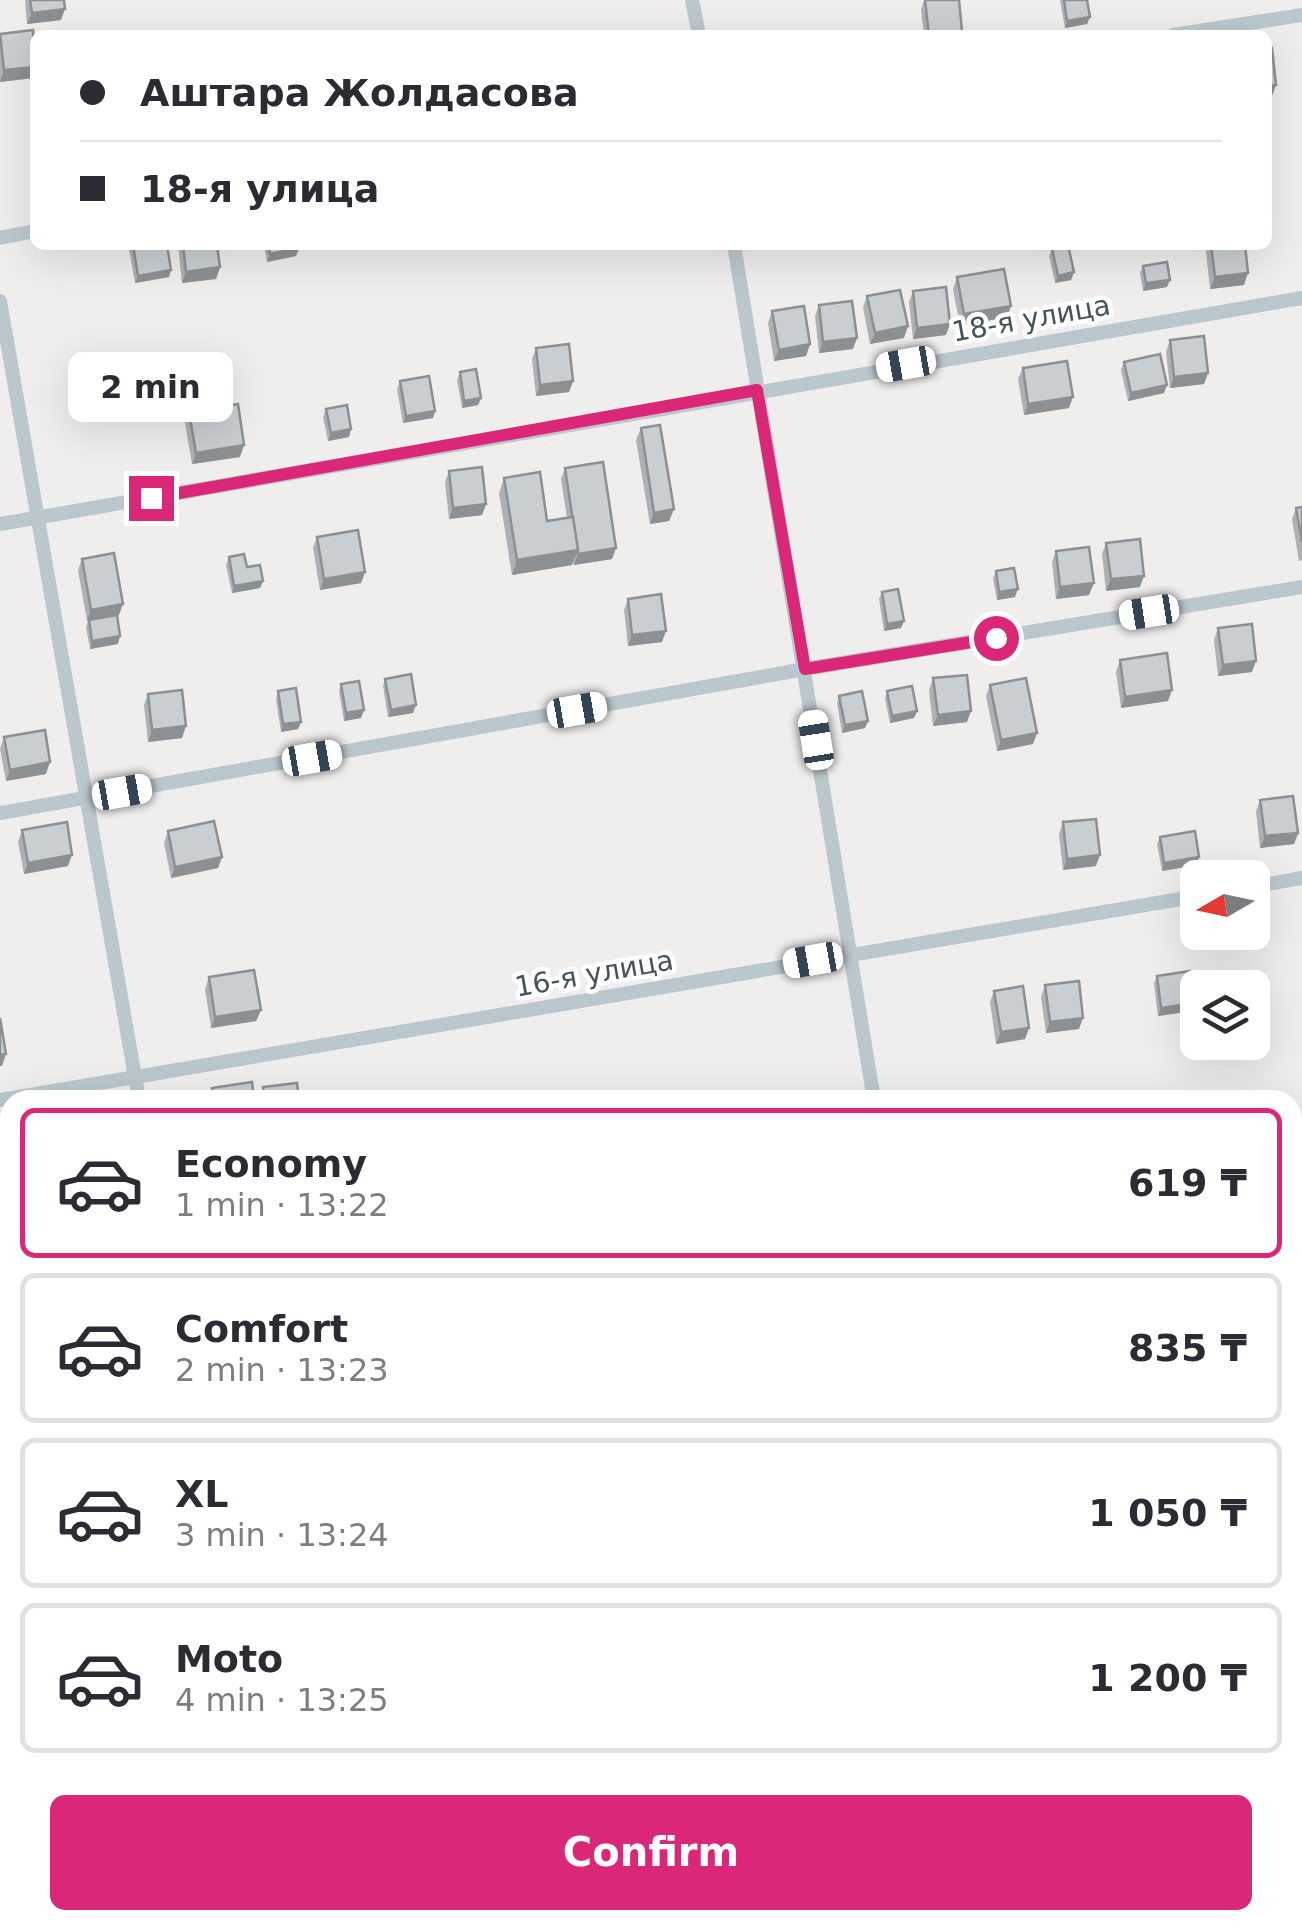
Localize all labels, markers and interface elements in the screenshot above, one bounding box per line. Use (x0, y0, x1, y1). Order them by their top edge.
text: Аштара Жолдасова (140, 71, 579, 115)
text: 18-я улица (140, 167, 379, 211)
street label: 18-я улица (949, 288, 1113, 349)
car (874, 344, 938, 384)
callout: 2 min (68, 353, 234, 423)
text: 2 min (100, 368, 201, 406)
route end (129, 476, 174, 521)
car (1117, 592, 1181, 632)
route start (974, 616, 1019, 661)
car (545, 690, 609, 730)
car (796, 708, 836, 772)
car (280, 738, 344, 778)
car (90, 772, 154, 812)
north arrow (1180, 860, 1270, 950)
map controls (1180, 860, 1270, 1060)
car (781, 940, 845, 980)
street label: 16-я улица (512, 943, 676, 1004)
button: layers (1180, 970, 1270, 1060)
icon: car (55, 1138, 145, 1228)
text: Economy (175, 1142, 367, 1186)
text: 619 ₸ (1128, 1161, 1247, 1205)
text: 1 min · 13:22 (175, 1186, 389, 1224)
icon: car (55, 1303, 145, 1393)
text: Comfort (175, 1307, 348, 1351)
text: 835 ₸ (1128, 1326, 1247, 1370)
text: 2 min · 13:23 (175, 1351, 389, 1389)
icon: car (55, 1468, 145, 1558)
text: XL (175, 1472, 229, 1516)
text: 1 050 ₸ (1088, 1491, 1247, 1535)
text: 3 min · 13:24 (175, 1516, 389, 1554)
icon: car (55, 1633, 145, 1723)
text: Moto (175, 1637, 283, 1681)
text: 1 200 ₸ (1088, 1656, 1247, 1700)
text: 4 min · 13:25 (175, 1681, 389, 1719)
button: Confirm (50, 1795, 1252, 1910)

